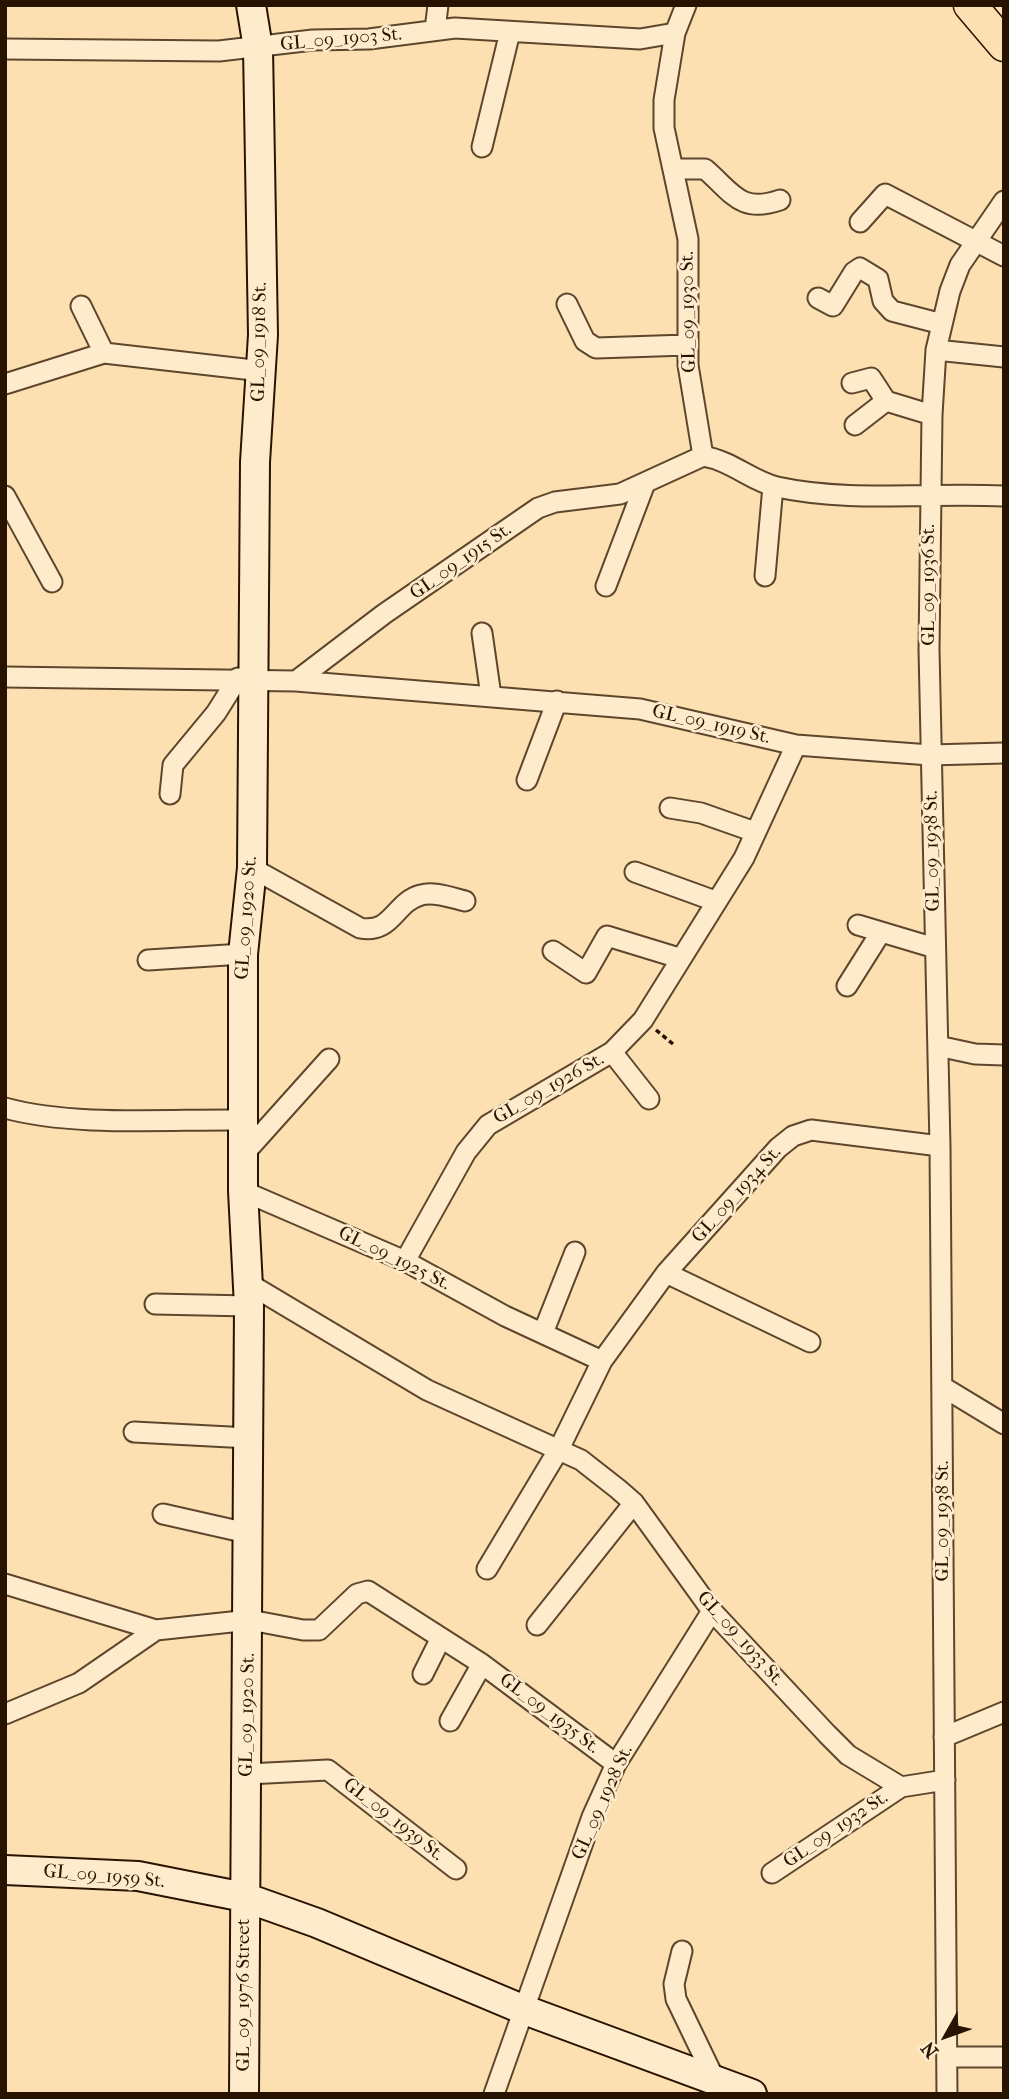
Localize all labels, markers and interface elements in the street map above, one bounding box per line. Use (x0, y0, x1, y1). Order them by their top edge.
street label: GL_09_1903 St. (279, 23, 403, 57)
street label: GL_09_1930 St. (677, 251, 701, 373)
street label: GL_09_1918 St. (248, 282, 272, 402)
street label: GL_09_1915 St. (406, 519, 516, 605)
street label: GL_09_1936 St. (918, 524, 940, 646)
street label: GL_09_1919 St. (650, 700, 772, 750)
street label: GL_09_1938 St. (921, 790, 945, 912)
street label: GL_09_1920 St. (231, 855, 263, 981)
street label: GL_09_1926 St. (490, 1048, 608, 1130)
street label: GL_09_1934 St. (687, 1142, 787, 1248)
street label: GL_09_1925 St. (334, 1222, 454, 1296)
street label: GL_09_1938 St. (932, 1461, 954, 1581)
street label: GL_09_1933 St. (692, 1587, 788, 1691)
street label: GL_09_1920 St. (236, 1653, 260, 1777)
street label: GL_09_1935 St. (494, 1669, 604, 1759)
street label: GL_09_1928 St. (568, 1742, 638, 1864)
street label: GL_09_1939 St. (338, 1774, 448, 1866)
street label: GL_09_1932 St. (779, 1787, 893, 1873)
street label: GL_09_1959 St. (42, 1860, 166, 1894)
street label: GL_09_1976 Street (233, 1919, 255, 2071)
north arrow (911, 2001, 981, 2071)
text: N (917, 2037, 943, 2062)

